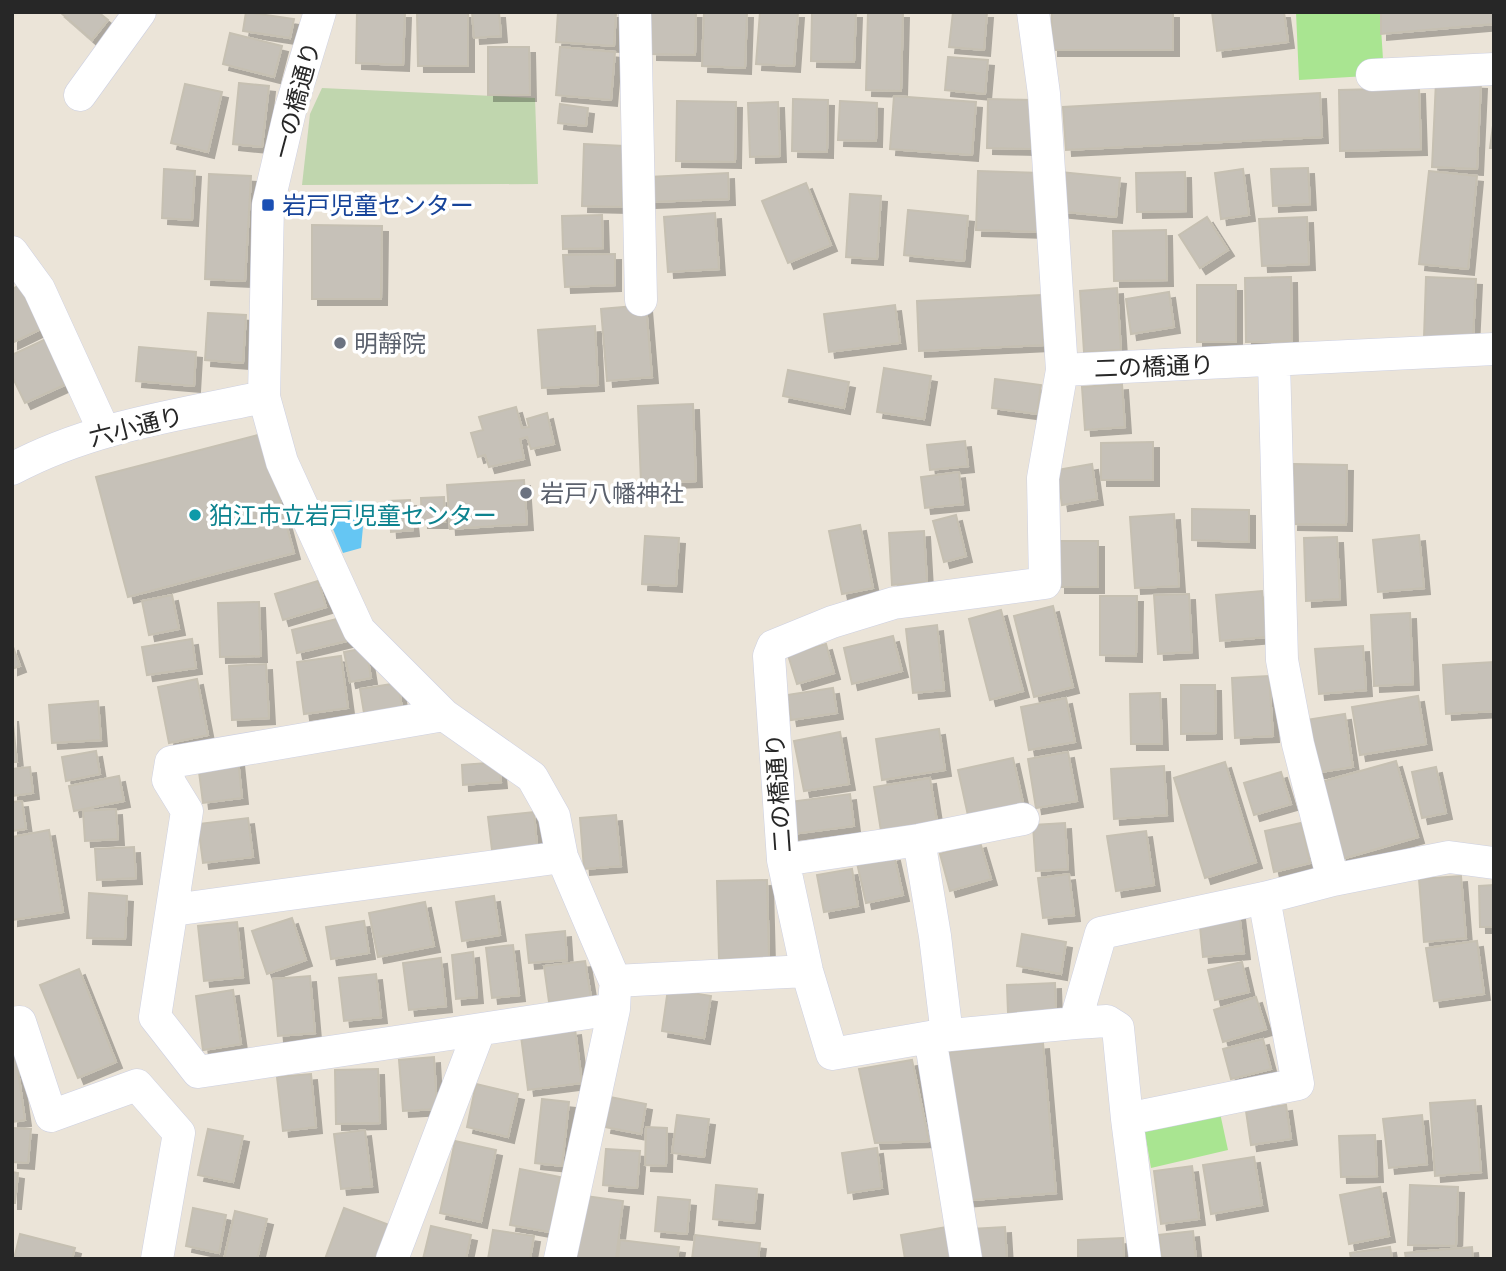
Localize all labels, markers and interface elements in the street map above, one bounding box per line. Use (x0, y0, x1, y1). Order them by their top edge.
street label: 一の橋通り (263, 37, 329, 163)
place label: 岩戸児童センター (282, 187, 474, 223)
marker: 岩戸児童センター (260, 197, 276, 213)
place label: 明靜院 (354, 325, 426, 361)
marker: 明靜院 (332, 335, 348, 351)
street label: 二の橋通り (1093, 346, 1215, 386)
street label: 六小通り (85, 397, 187, 455)
place label: 岩戸八幡神社 (540, 475, 684, 511)
marker: 岩戸八幡神社 (518, 485, 534, 501)
place label: 狛江市立岩戸児童センター (209, 497, 497, 533)
marker: 狛江市立岩戸児童センター (187, 507, 203, 523)
street label: 二の橋通り (756, 732, 800, 854)

